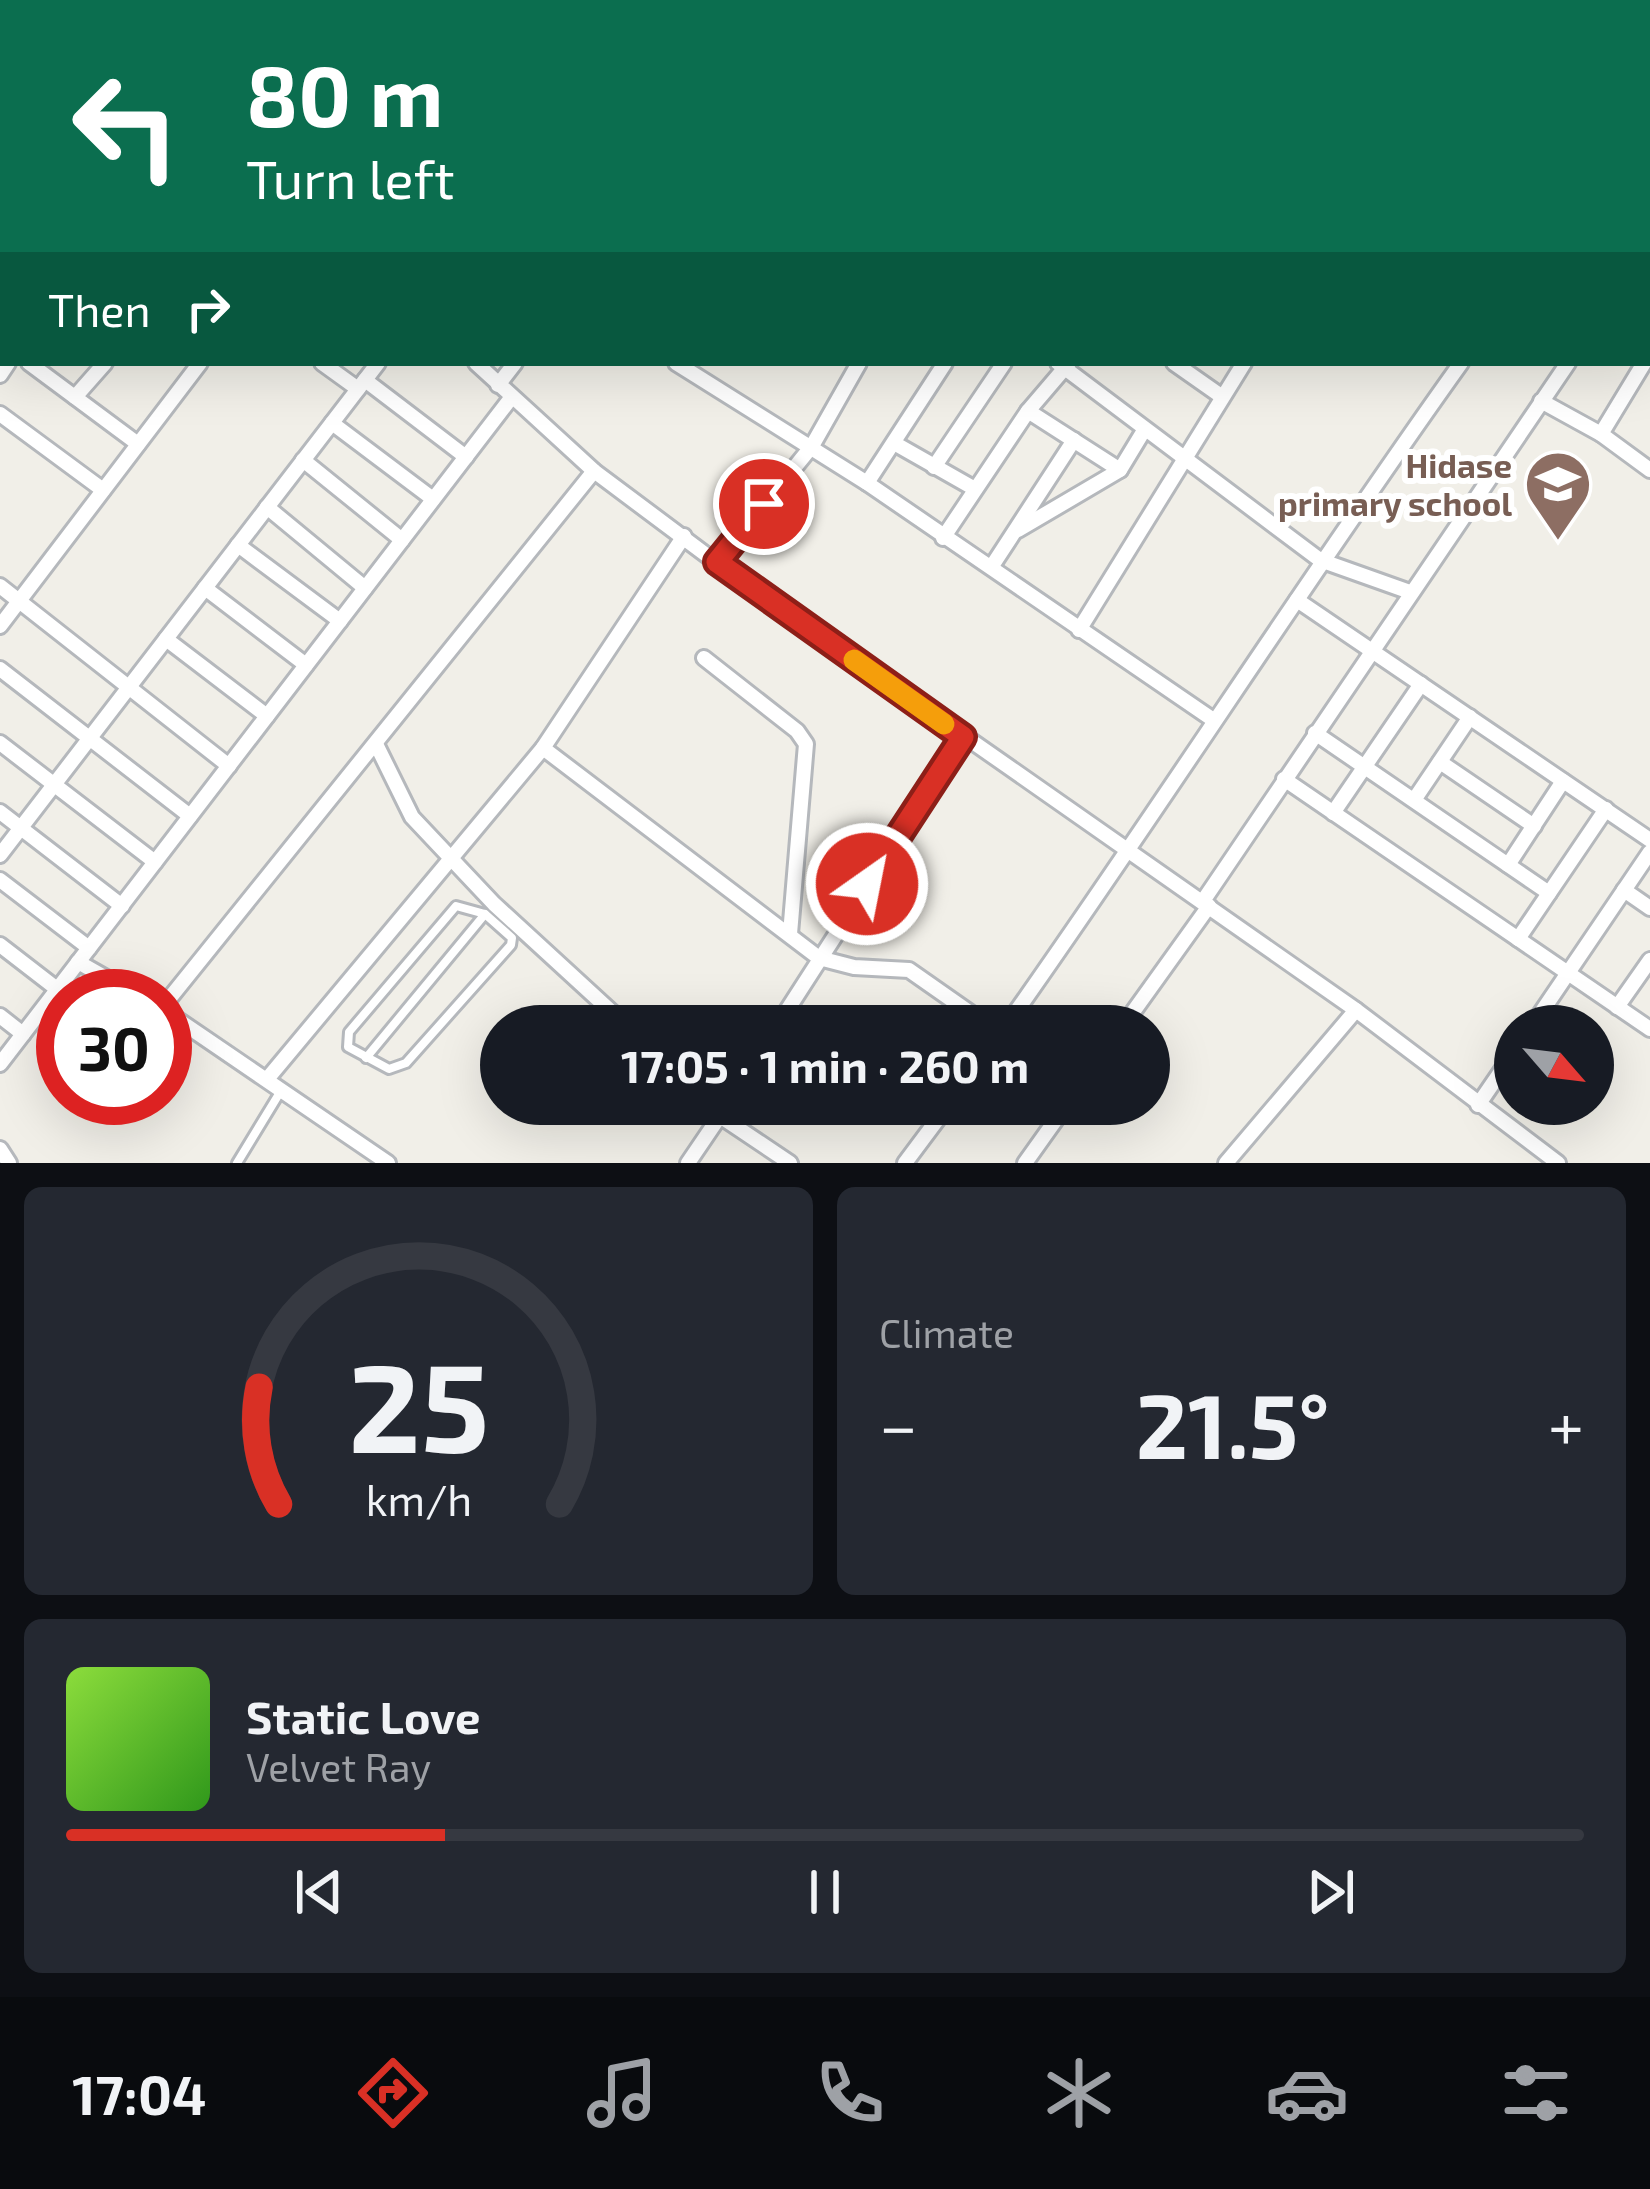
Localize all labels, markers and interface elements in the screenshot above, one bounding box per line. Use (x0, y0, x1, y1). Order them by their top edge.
text: 80 m (246, 43, 443, 144)
icon: left (48, 48, 204, 204)
text: Turn left (246, 145, 455, 210)
icon: right (175, 276, 241, 342)
text: Then (48, 282, 151, 336)
place label: Hidase primary school (1278, 445, 1512, 523)
school or university icon: Hidase primary school (1523, 449, 1593, 543)
pin (713, 453, 815, 555)
icon: arrive (731, 471, 797, 537)
position arrow (804, 821, 930, 947)
speed limit sign: 30 (36, 969, 192, 1125)
north arrow (1494, 1005, 1614, 1125)
map controls (1494, 1005, 1614, 1125)
text: 17:05 · 1 min · 260 m (621, 1038, 1029, 1092)
text: Climate (879, 1309, 1014, 1356)
text: 25 (348, 1328, 489, 1478)
text: 21.5° (1136, 1369, 1330, 1477)
text: − (879, 1384, 918, 1463)
text: + (1548, 1384, 1584, 1463)
text: km/h (365, 1473, 472, 1525)
text: Static Love (246, 1689, 481, 1743)
text: Velvet Ray (246, 1743, 431, 1790)
icon: previous (286, 1859, 352, 1925)
icon: pause (792, 1859, 858, 1925)
icon: next (1298, 1859, 1364, 1925)
icon: directions (351, 2051, 435, 2135)
icon: music (580, 2051, 664, 2135)
icon: phone (808, 2051, 892, 2135)
icon: climate (1037, 2051, 1121, 2135)
icon: car (1265, 2051, 1349, 2135)
icon: filters (1494, 2051, 1578, 2135)
text: 17:04 (72, 2061, 206, 2126)

